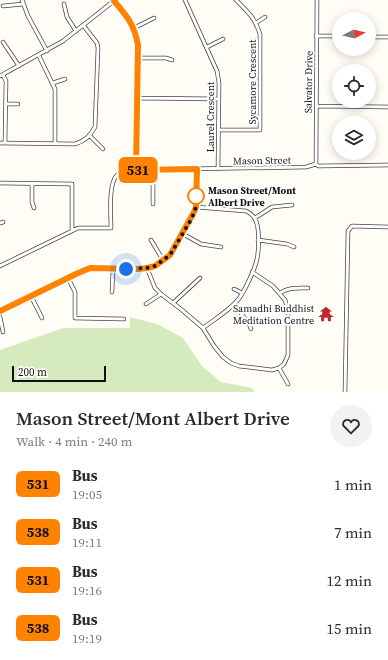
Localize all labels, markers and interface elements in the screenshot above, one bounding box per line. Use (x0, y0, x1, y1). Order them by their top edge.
north arrow (332, 12, 376, 56)
map controls (332, 12, 376, 160)
street label: Sycamore Crescent (246, 39, 259, 124)
street label: Salvator Drive (301, 51, 316, 113)
button: locate (332, 64, 376, 108)
street label: Laurel Crescent (204, 81, 217, 152)
button: layers (332, 116, 376, 160)
street label: Mason Street (233, 153, 292, 168)
line badge: 531 (115, 157, 161, 183)
text: 531 (127, 160, 149, 180)
place label: Mason Street/Mont Albert Drive (208, 184, 296, 209)
marker: Mason Street/Mont Albert Drive (187, 187, 205, 205)
your location (116, 259, 136, 279)
place label: Samadhi Buddhist Meditation Centre (233, 302, 315, 327)
temple icon: Samadhi Buddhist Meditation Centre (317, 305, 335, 323)
scale bar (12, 364, 106, 383)
text: 200 m (18, 365, 47, 380)
text: Mason Street/Mont Albert Drive (16, 405, 290, 431)
button: heart (330, 405, 372, 447)
text: Walk · 4 min · 240 m (16, 433, 132, 450)
text: Bus (72, 465, 98, 486)
text: 531 (27, 474, 49, 494)
text: 1 min (334, 474, 372, 495)
text: 19:05 (72, 486, 102, 503)
text: Bus (72, 513, 98, 534)
text: 538 (27, 522, 49, 542)
text: 7 min (334, 522, 372, 543)
text: 19:11 (72, 534, 102, 551)
text: Bus (72, 561, 98, 582)
text: 531 (27, 570, 49, 590)
text: 12 min (326, 570, 372, 591)
text: 19:16 (72, 582, 102, 599)
text: Bus (72, 609, 98, 630)
text: 538 (27, 618, 49, 638)
text: 15 min (326, 618, 372, 639)
text: 19:19 (72, 630, 102, 647)

